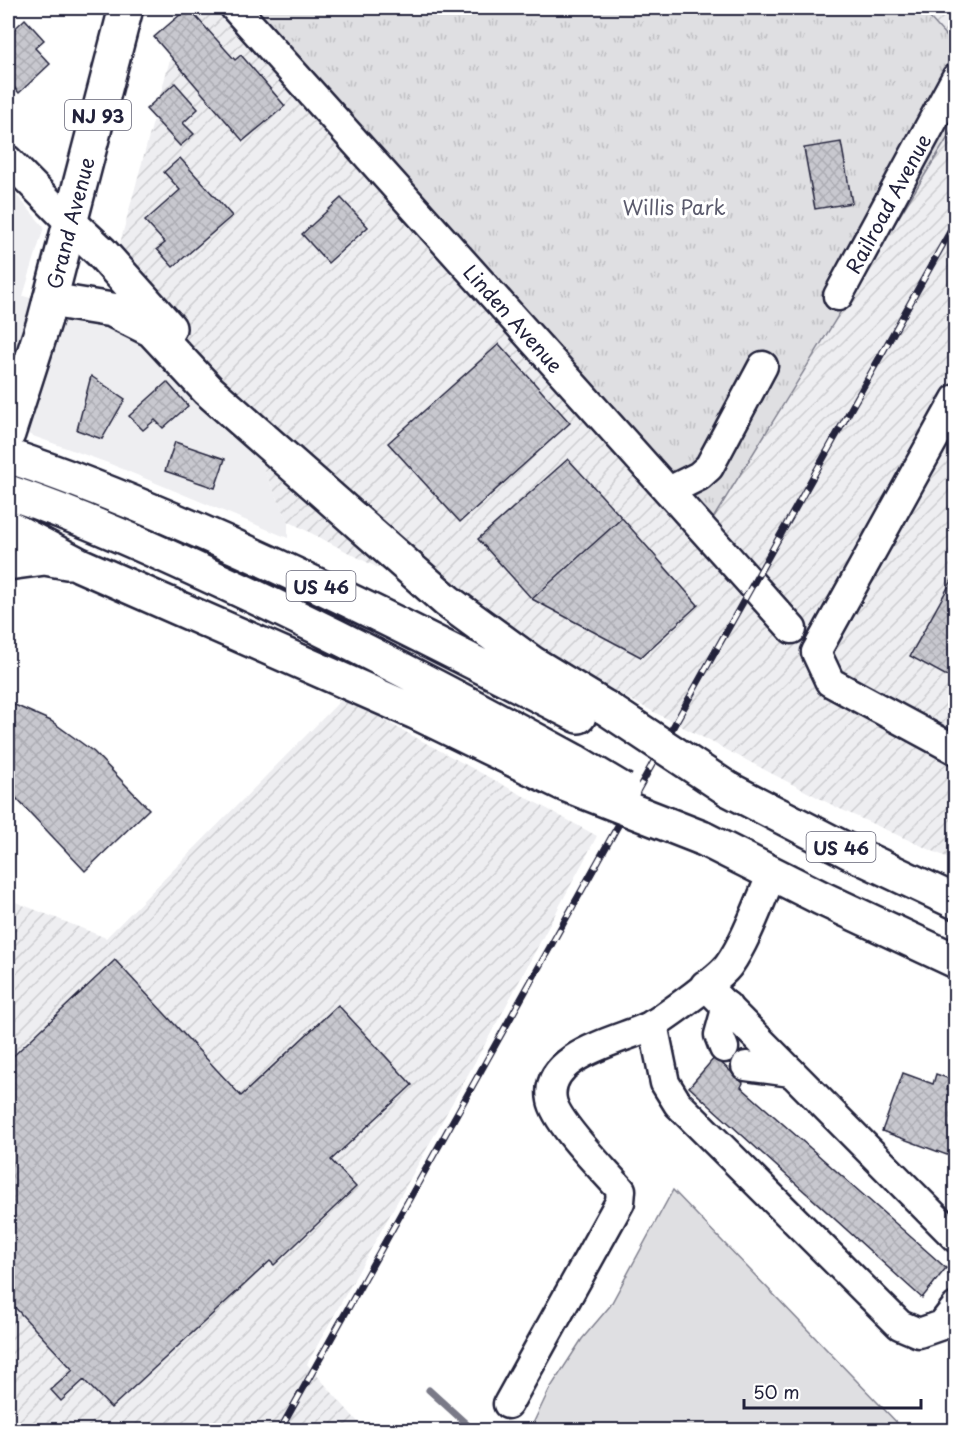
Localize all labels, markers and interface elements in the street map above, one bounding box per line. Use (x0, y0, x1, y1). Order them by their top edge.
road number: NJ 93 (65, 100, 131, 130)
street label: Railroad Avenue (838, 128, 938, 279)
street label: Grand Avenue (38, 154, 102, 292)
park label: Willis Park (622, 192, 726, 222)
street label: Linden Avenue (457, 258, 570, 379)
road number: US 46 (286, 571, 356, 601)
road number: US 46 (806, 832, 876, 862)
scale bar (744, 1372, 921, 1410)
text: 50 m (753, 1378, 800, 1405)

